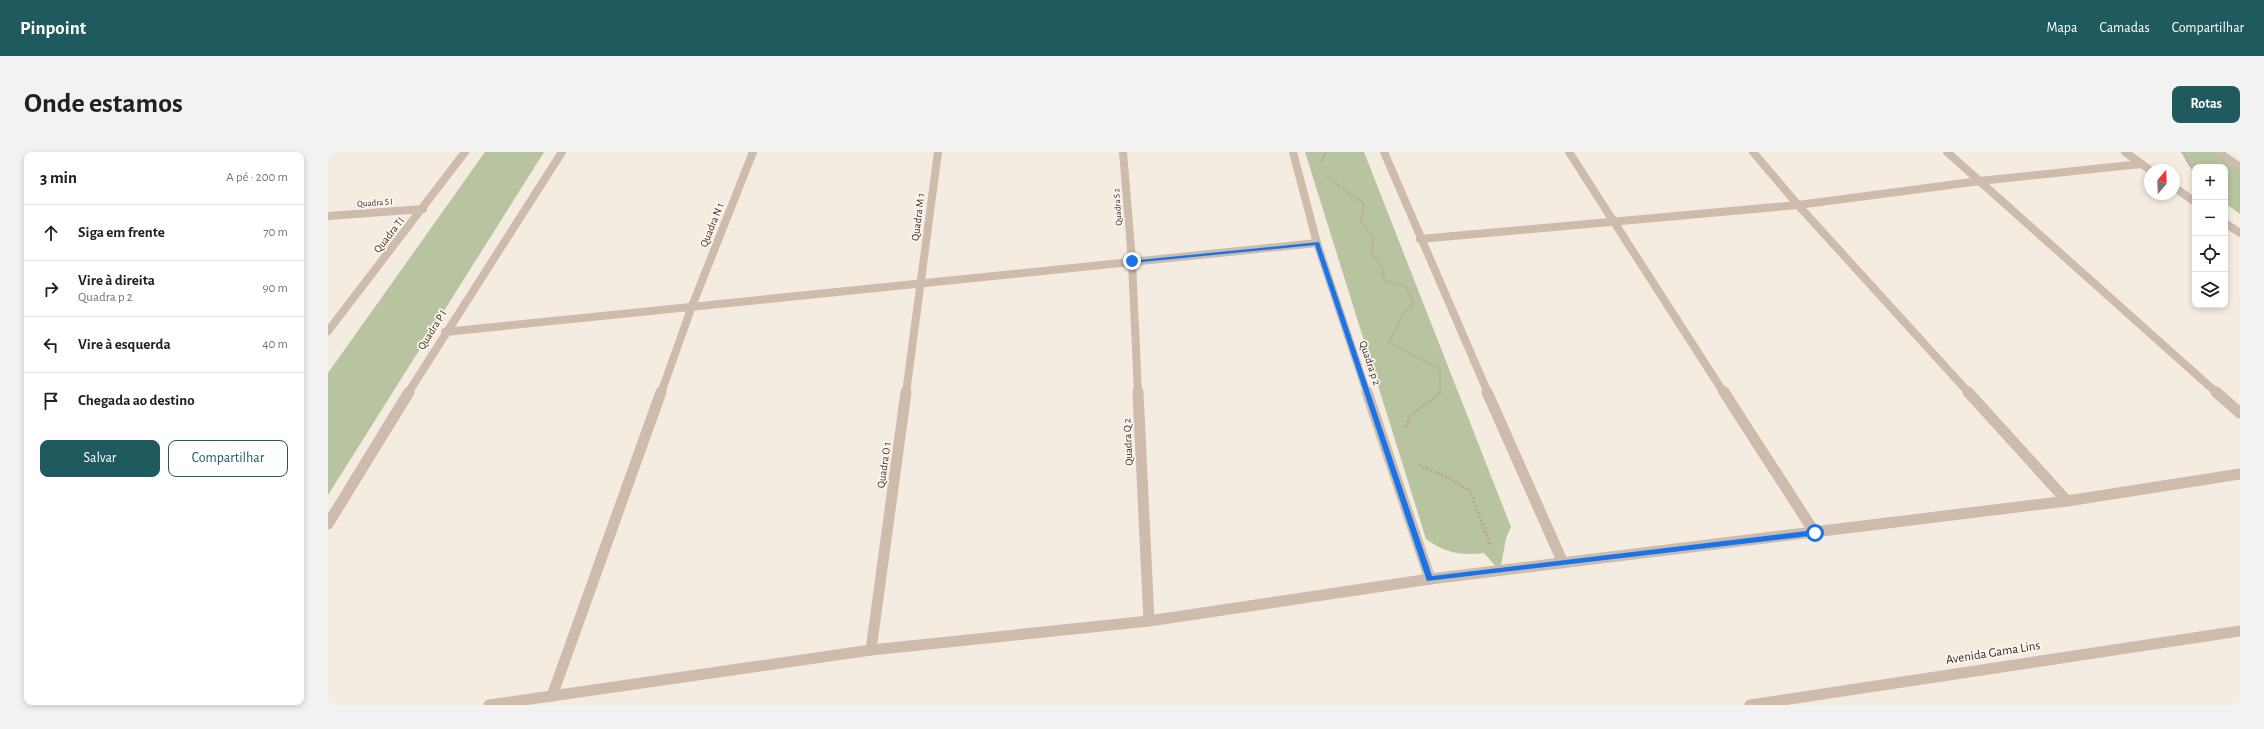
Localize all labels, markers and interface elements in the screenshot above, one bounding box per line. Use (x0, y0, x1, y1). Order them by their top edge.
text: Pinpoint (20, 19, 86, 38)
text: Mapa (2047, 21, 2077, 35)
text: Camadas (2099, 21, 2150, 35)
text: Compartilhar (2172, 21, 2244, 35)
button: Rotas (2172, 86, 2240, 123)
text: Onde estamos (24, 90, 183, 118)
north arrow (2144, 164, 2180, 200)
map controls (2192, 164, 2228, 308)
button: + (2192, 164, 2228, 200)
text: 3 min (40, 169, 77, 186)
text: A pé · 200 m (226, 171, 288, 184)
street label: Quadra S 2 (1112, 188, 1124, 226)
street label: Quadra M 1 (910, 192, 926, 242)
street label: Quadra S I (357, 197, 393, 209)
button: − (2192, 200, 2228, 236)
street label: Quadra N 1 (698, 201, 726, 249)
street label: Quadra TI (372, 215, 406, 255)
icon: ahead (40, 222, 62, 244)
text: Siga em frente (78, 225, 165, 240)
text: 70 m (263, 226, 288, 239)
button: locate (2192, 236, 2228, 272)
route end (1123, 252, 1141, 270)
button: layers (2192, 272, 2228, 308)
text: Vire à direita (78, 273, 155, 288)
icon: right (40, 278, 62, 300)
text: 90 m (262, 282, 288, 295)
text: Quadra p 2 (78, 291, 133, 304)
street label: Quadra P I (416, 308, 448, 352)
icon: left (40, 334, 62, 356)
text: Vire à esquerda (78, 337, 171, 352)
text: 40 m (262, 338, 288, 351)
street label: Quadra p 2 (1357, 339, 1383, 387)
icon: arrive (40, 390, 62, 412)
text: Chegada ao destino (78, 393, 195, 408)
street label: Quadra Q 2 (1121, 418, 1135, 466)
button: Salvar (40, 440, 160, 477)
button: Compartilhar (168, 440, 288, 477)
street label: Quadra O 1 (875, 441, 893, 489)
route start (1806, 524, 1824, 542)
street label: Avenida Gama Lins (1945, 639, 2041, 667)

